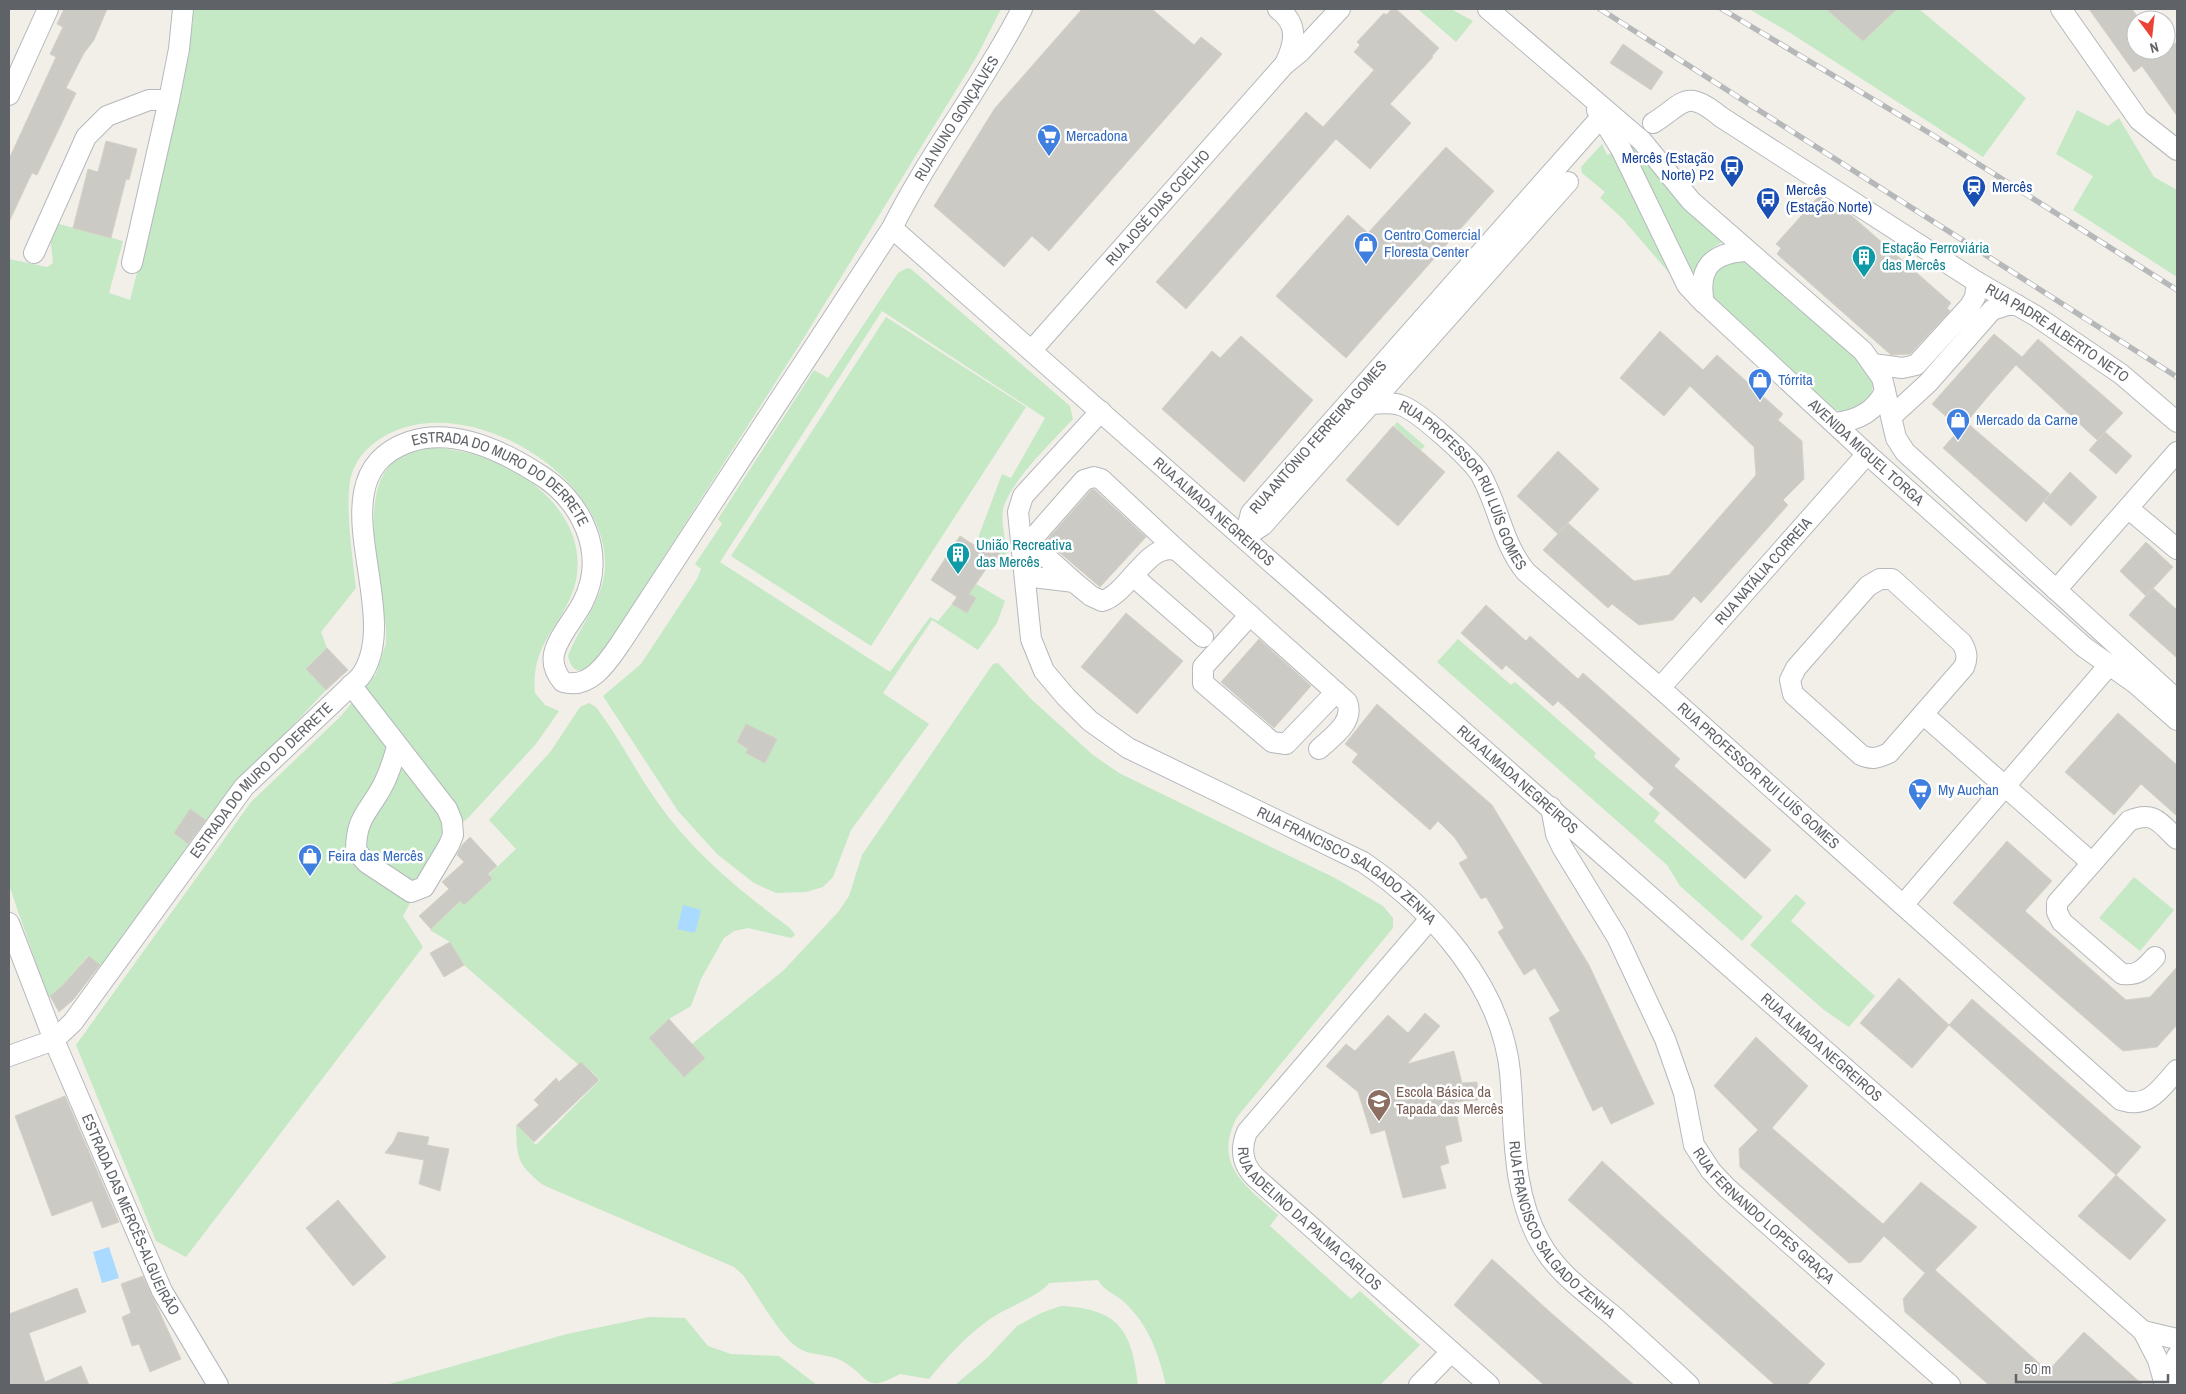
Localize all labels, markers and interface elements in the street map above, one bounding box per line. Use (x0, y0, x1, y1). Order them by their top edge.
north arrow (2126, 10, 2176, 60)
text: N (2148, 38, 2161, 57)
street label: RUA NUNO GONÇALVES (909, 52, 1003, 185)
supermarket icon: Mercadona (1036, 123, 1062, 157)
place label: Mercadona (1066, 125, 1128, 146)
street label: RUA JOSÉ DIAS COELHO (1100, 145, 1215, 270)
place label: Mercês (Estação Norte) P2 (1622, 147, 1714, 185)
bus stop icon: Mercês (Estação Norte) P2 (1719, 154, 1745, 188)
station icon: Mercês (1961, 174, 1987, 208)
place label: Mercês (1992, 176, 2032, 197)
place label: Mercês (Estação Norte) (1786, 179, 1872, 217)
bus stop icon: Mercês (Estação Norte) (1755, 186, 1781, 220)
place label: Centro Comercial Floresta Center (1384, 224, 1480, 262)
shop icon: Centro Comercial Floresta Center (1353, 231, 1379, 265)
place label: Estação Ferroviária das Mercês (1882, 237, 1990, 275)
building icon: Estação Ferroviária das Mercês (1851, 244, 1877, 278)
street label: RUA PADRE ALBERTO NETO (1982, 278, 2134, 387)
street label: RUA ANTÓNIO FERREIRA GOMES (1244, 356, 1391, 518)
shop icon: Tórrita (1747, 367, 1773, 401)
place label: Tórrita (1778, 369, 1813, 390)
street label: AVENIDA MIGUEL TORGA (1803, 393, 1929, 510)
street label: RUA PROFESSOR RUI LUÍS GOMES (1396, 395, 1532, 574)
shop icon: Mercado da Carne (1945, 407, 1971, 441)
place label: Mercado da Carne (1976, 409, 2078, 430)
street label: ESTRADA DO MURO DO DERRETE (409, 426, 594, 529)
street label: RUA ALMADA NEGREIROS (1149, 452, 1279, 571)
street label: RUA NATÁLIA CORREIA (1710, 512, 1817, 629)
place label: União Recreativa das Mercês (976, 534, 1072, 572)
building icon: União Recreativa das Mercês (945, 541, 971, 575)
street label: ESTRADA DO MURO DO DERRETE (185, 697, 337, 862)
street label: RUA PROFESSOR RUI LUÍS GOMES (1673, 697, 1844, 854)
street label: RUA ALMADA NEGREIROS (1453, 720, 1583, 838)
supermarket icon: My Auchan (1907, 777, 1933, 811)
place label: My Auchan (1938, 779, 1999, 800)
street label: RUA FRANCISCO SALGADO ZENHA (1254, 801, 1442, 929)
shop icon: Feira das Mercês (297, 843, 323, 877)
place label: Feira das Mercês (328, 845, 423, 866)
street label: RUA ALMADA NEGREIROS (1756, 988, 1887, 1106)
place label: Escola Básica da Tapada das Mercês (1396, 1081, 1504, 1119)
school or university icon: Escola Básica da Tapada das Mercês (1366, 1088, 1392, 1122)
street label: ESTRADA DAS MERCÊS-ALGUEIRÃO (77, 1111, 185, 1319)
street label: RUA FRANCISCO SALGADO ZENHA (1504, 1140, 1621, 1324)
street label: RUA FERNANDO LOPES GRAÇA (1688, 1143, 1840, 1289)
street label: RUA ADELINO DA PALMA CARLOS (1233, 1147, 1386, 1295)
scale bar (2016, 1352, 2168, 1384)
text: 50 m (2024, 1358, 2051, 1379)

